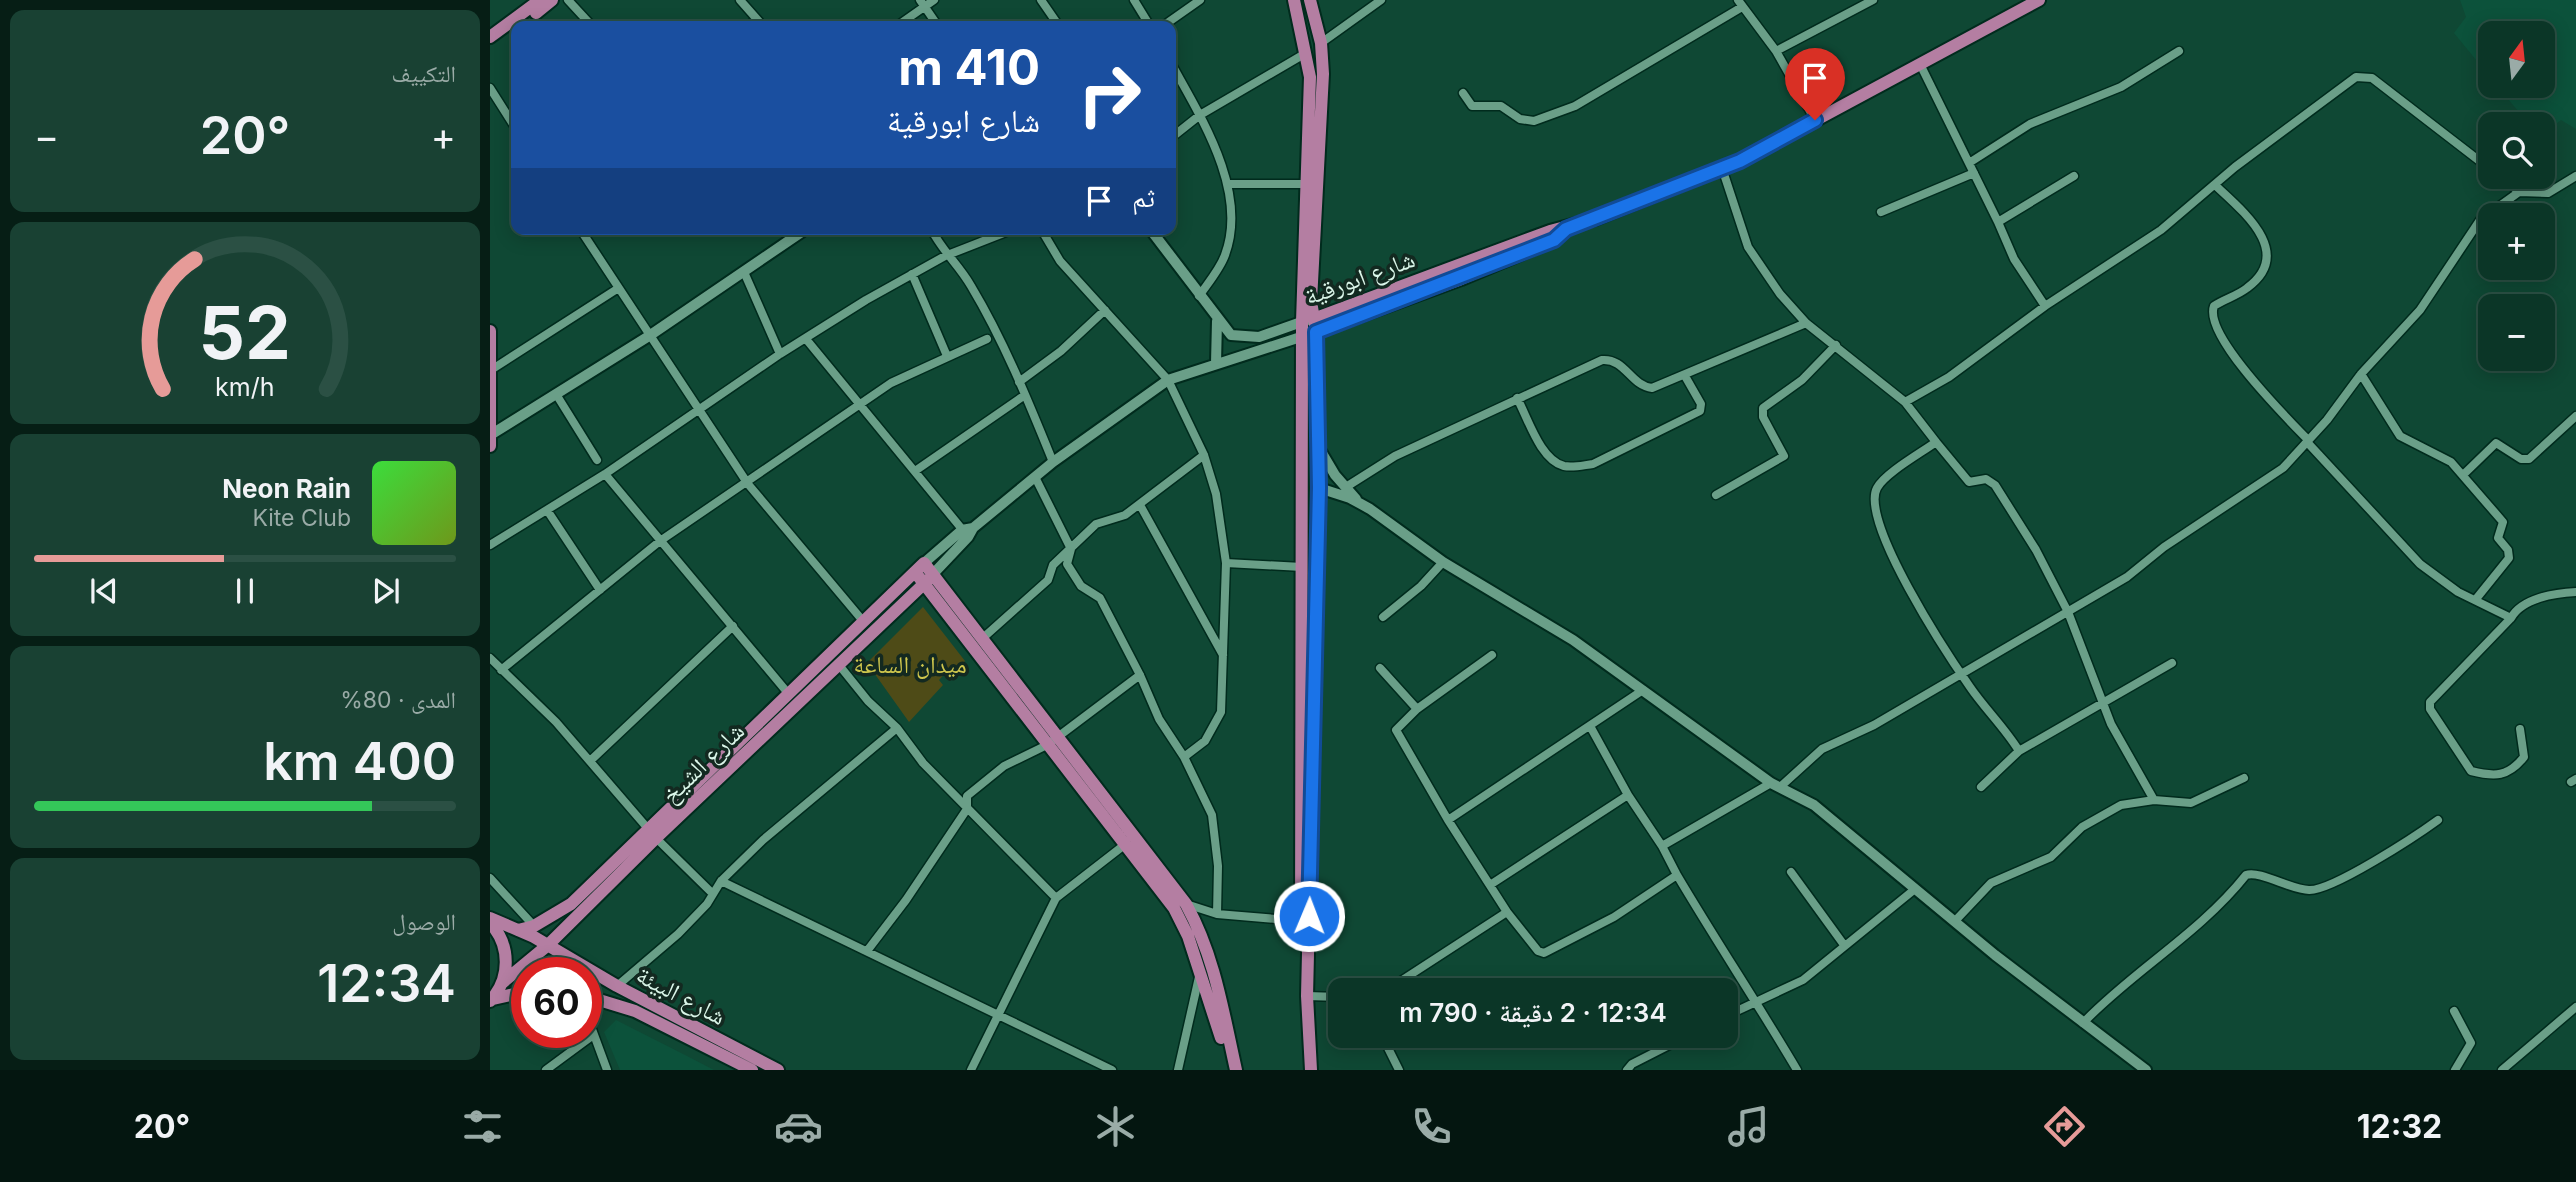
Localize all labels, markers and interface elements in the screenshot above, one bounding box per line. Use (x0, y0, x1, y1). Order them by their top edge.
north arrow (2478, 21, 2555, 98)
map controls (2478, 21, 2555, 371)
text: 410 m (898, 38, 1040, 97)
pin (1785, 48, 1845, 120)
icon: right (1064, 49, 1155, 140)
icon: arrive (1796, 59, 1834, 97)
text: التكييف (391, 60, 456, 88)
text: شارع ابورقية (887, 101, 1040, 140)
text: 20° (200, 104, 290, 167)
button: search (2478, 112, 2555, 189)
text: − (34, 113, 59, 159)
text: + (431, 113, 456, 159)
icon: arrive (1080, 182, 1118, 220)
text: ثم (1132, 182, 1155, 213)
button: + (2478, 203, 2555, 280)
street label: شارع ابورقية (1301, 244, 1419, 312)
text: 52 (199, 288, 291, 377)
button: − (2478, 294, 2555, 371)
text: km/h (215, 372, 275, 402)
text: Neon Rain (222, 473, 351, 504)
text: Kite Club (252, 504, 351, 532)
icon: previous (85, 572, 123, 610)
icon: pause (226, 572, 264, 610)
icon: next (367, 572, 405, 610)
park label: ميدان الساعة (853, 650, 967, 679)
text: المدى · 80% (340, 686, 456, 714)
street label: شارع الشيخ (655, 716, 751, 810)
text: 400 km (263, 730, 456, 793)
position arrow (1272, 879, 1346, 953)
text: الوصول (392, 908, 456, 936)
text: 12:34 (317, 952, 456, 1015)
speed limit sign: 60 (511, 957, 602, 1048)
street label: شارع البيئة (631, 960, 731, 1032)
text: 12:34 · 2 دقيقة · 790 m (1399, 997, 1667, 1028)
icon: filters (458, 1102, 507, 1151)
icon: car (774, 1102, 823, 1151)
icon: climate (1091, 1102, 1140, 1151)
icon: phone (1407, 1102, 1456, 1151)
icon: music (1724, 1102, 1773, 1151)
icon: directions (2040, 1102, 2089, 1151)
text: 20° (134, 1107, 190, 1146)
text: 12:32 (2357, 1107, 2442, 1146)

